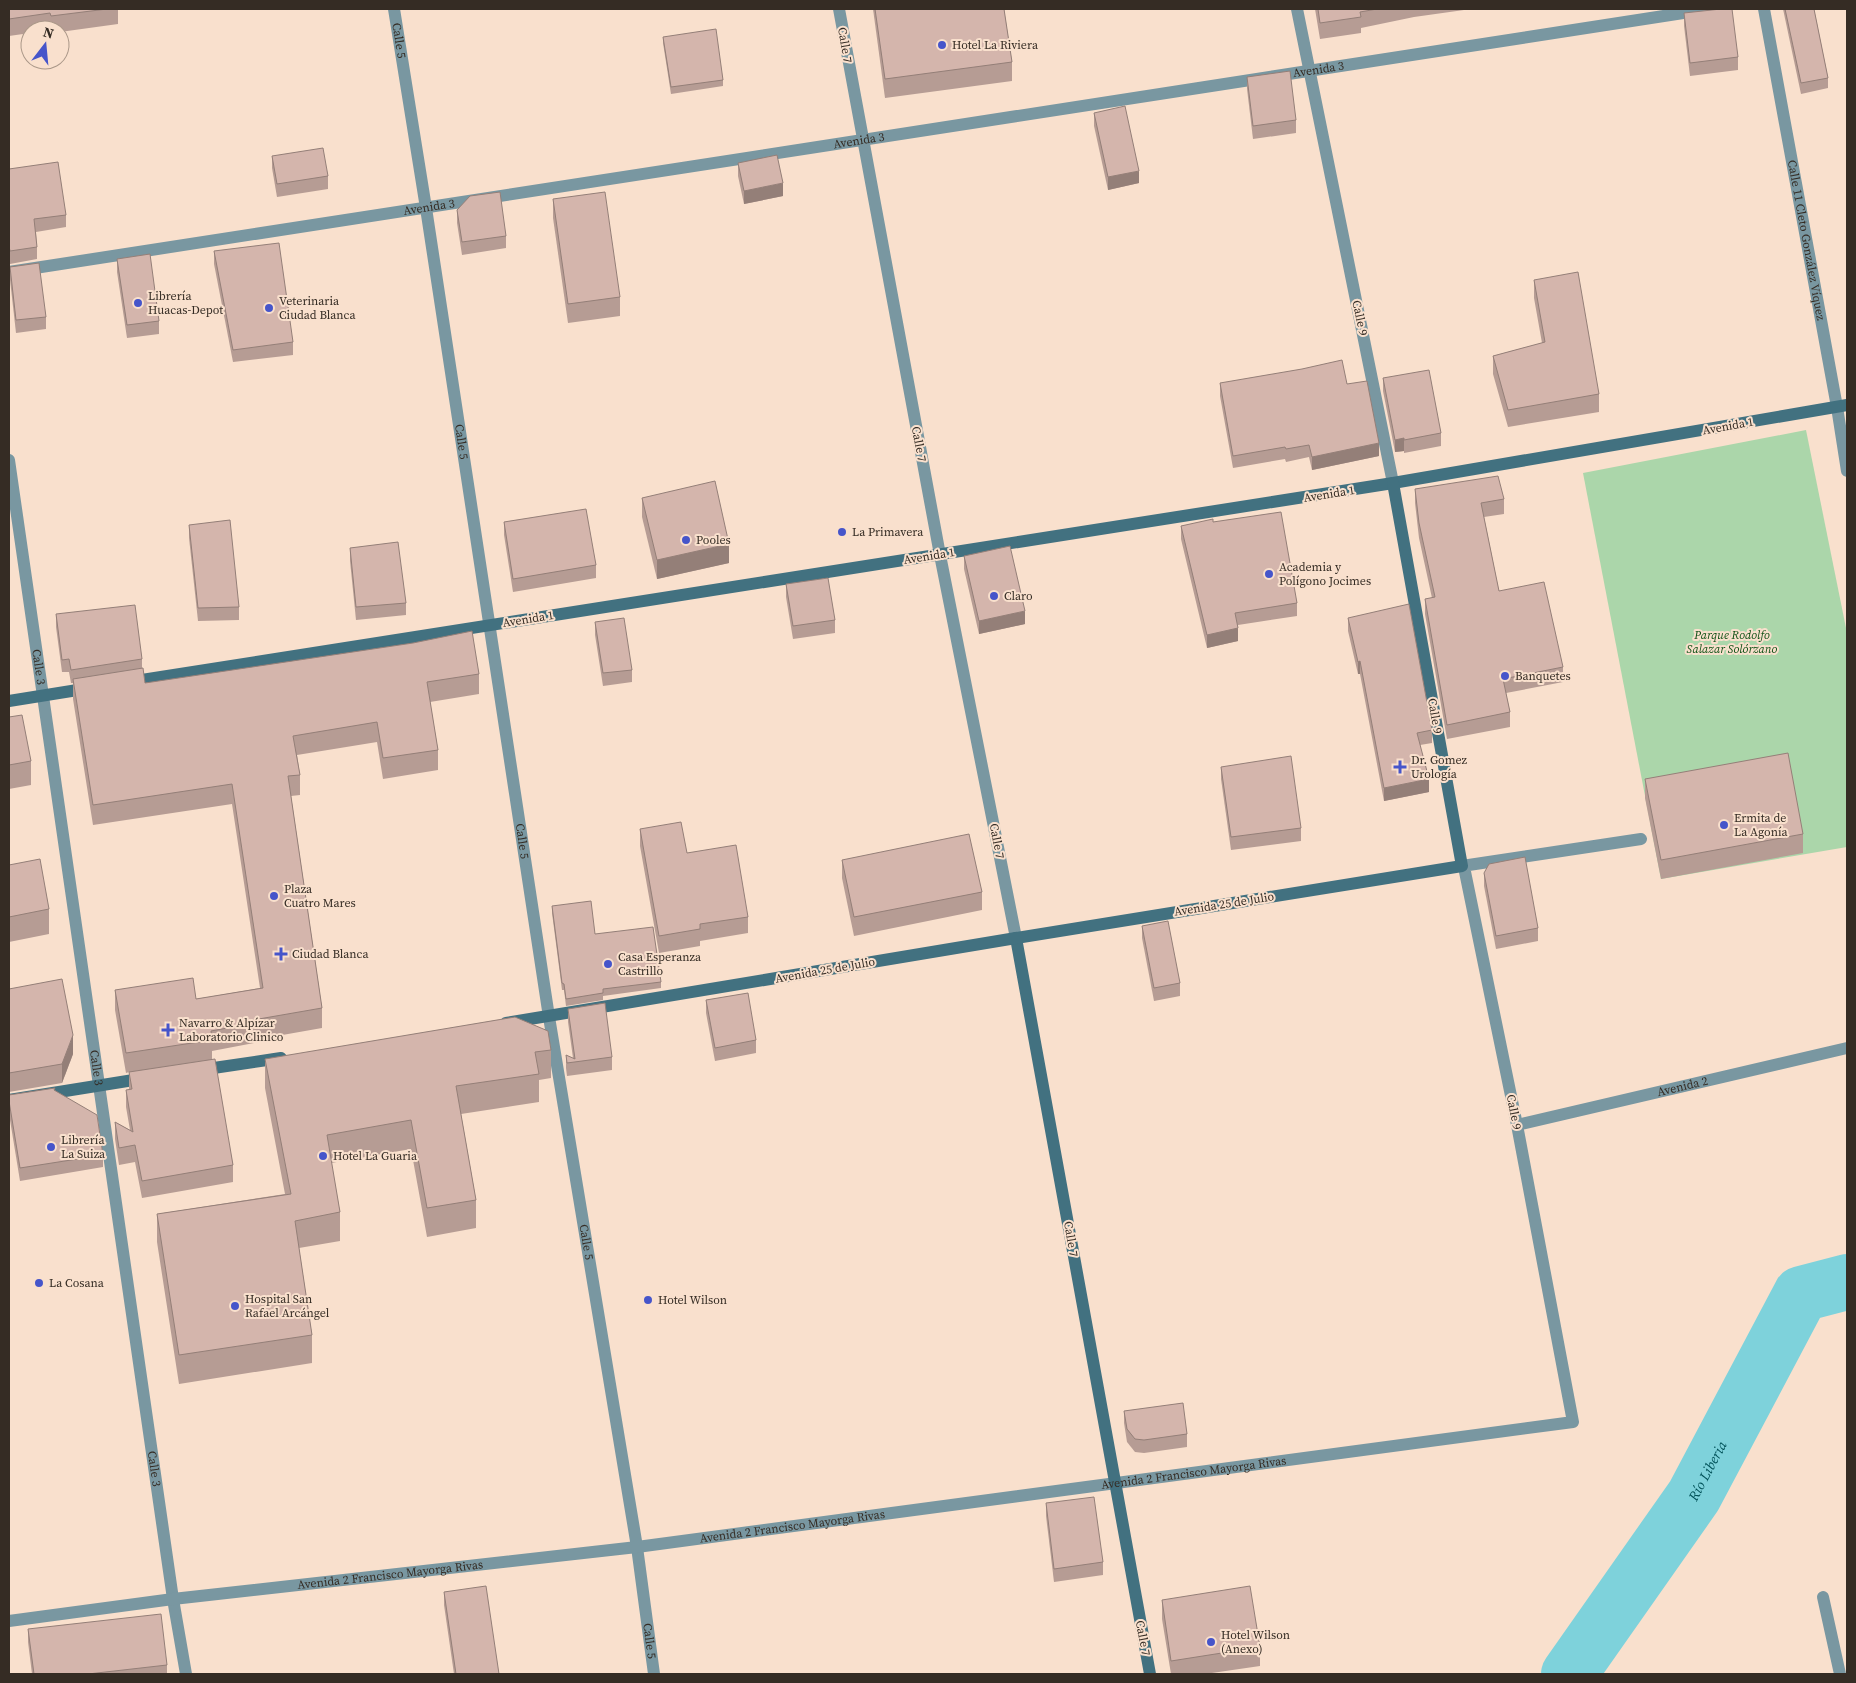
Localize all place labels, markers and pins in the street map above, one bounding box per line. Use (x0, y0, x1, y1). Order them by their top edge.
place label: Hotel La Riviera (952, 37, 1039, 53)
marker: Hotel La Riviera (936, 39, 948, 51)
place label: Librería Huacas-Depot (148, 288, 223, 318)
place label: Veterinaria Ciudad Blanca (279, 293, 356, 323)
marker: Librería Huacas-Depot (132, 297, 144, 309)
marker: Veterinaria Ciudad Blanca (263, 302, 275, 314)
place label: La Primavera (852, 524, 924, 540)
marker: La Primavera (836, 526, 848, 538)
place label: Pooles (696, 532, 731, 548)
marker: Pooles (680, 534, 692, 546)
place label: Academia y Polígono Jocimes (1279, 559, 1371, 589)
marker: Academia y Polígono Jocimes (1263, 568, 1275, 580)
place label: Claro (1004, 588, 1033, 604)
marker: Claro (988, 590, 1000, 602)
place label: Banquetes (1515, 668, 1571, 684)
marker: Banquetes (1499, 670, 1511, 682)
place label: Dr. Gomez Urología (1411, 752, 1468, 782)
marker: Dr. Gomez Urología (1393, 760, 1407, 774)
place label: Ermita de La Agonía (1734, 810, 1789, 840)
marker: Ermita de La Agonía (1718, 819, 1730, 831)
place label: Plaza Cuatro Mares (284, 881, 356, 911)
marker: Plaza Cuatro Mares (268, 890, 280, 902)
place label: Ciudad Blanca (292, 946, 369, 962)
marker: Ciudad Blanca (274, 947, 288, 961)
place label: Casa Esperanza Castrillo (618, 949, 702, 979)
marker: Casa Esperanza Castrillo (602, 958, 614, 970)
place label: Navarro & Alpízar Laboratorio Clinico (179, 1015, 284, 1045)
marker: Navarro & Alpízar Laboratorio Clinico (161, 1023, 175, 1037)
place label: Librería La Suiza (61, 1132, 106, 1162)
marker: Librería La Suiza (45, 1141, 57, 1153)
place label: Hotel La Guaria (333, 1148, 418, 1164)
marker: Hotel La Guaria (317, 1150, 329, 1162)
place label: La Cosana (49, 1275, 105, 1291)
marker: La Cosana (33, 1277, 45, 1289)
place label: Hospital San Rafael Arcángel (245, 1291, 330, 1321)
place label: Hotel Wilson (658, 1292, 727, 1308)
marker: Hotel Wilson (642, 1294, 654, 1306)
marker: Hospital San Rafael Arcángel (229, 1300, 241, 1312)
place label: Hotel Wilson (Anexo) (1221, 1627, 1290, 1657)
marker: Hotel Wilson (Anexo) (1205, 1636, 1217, 1648)

